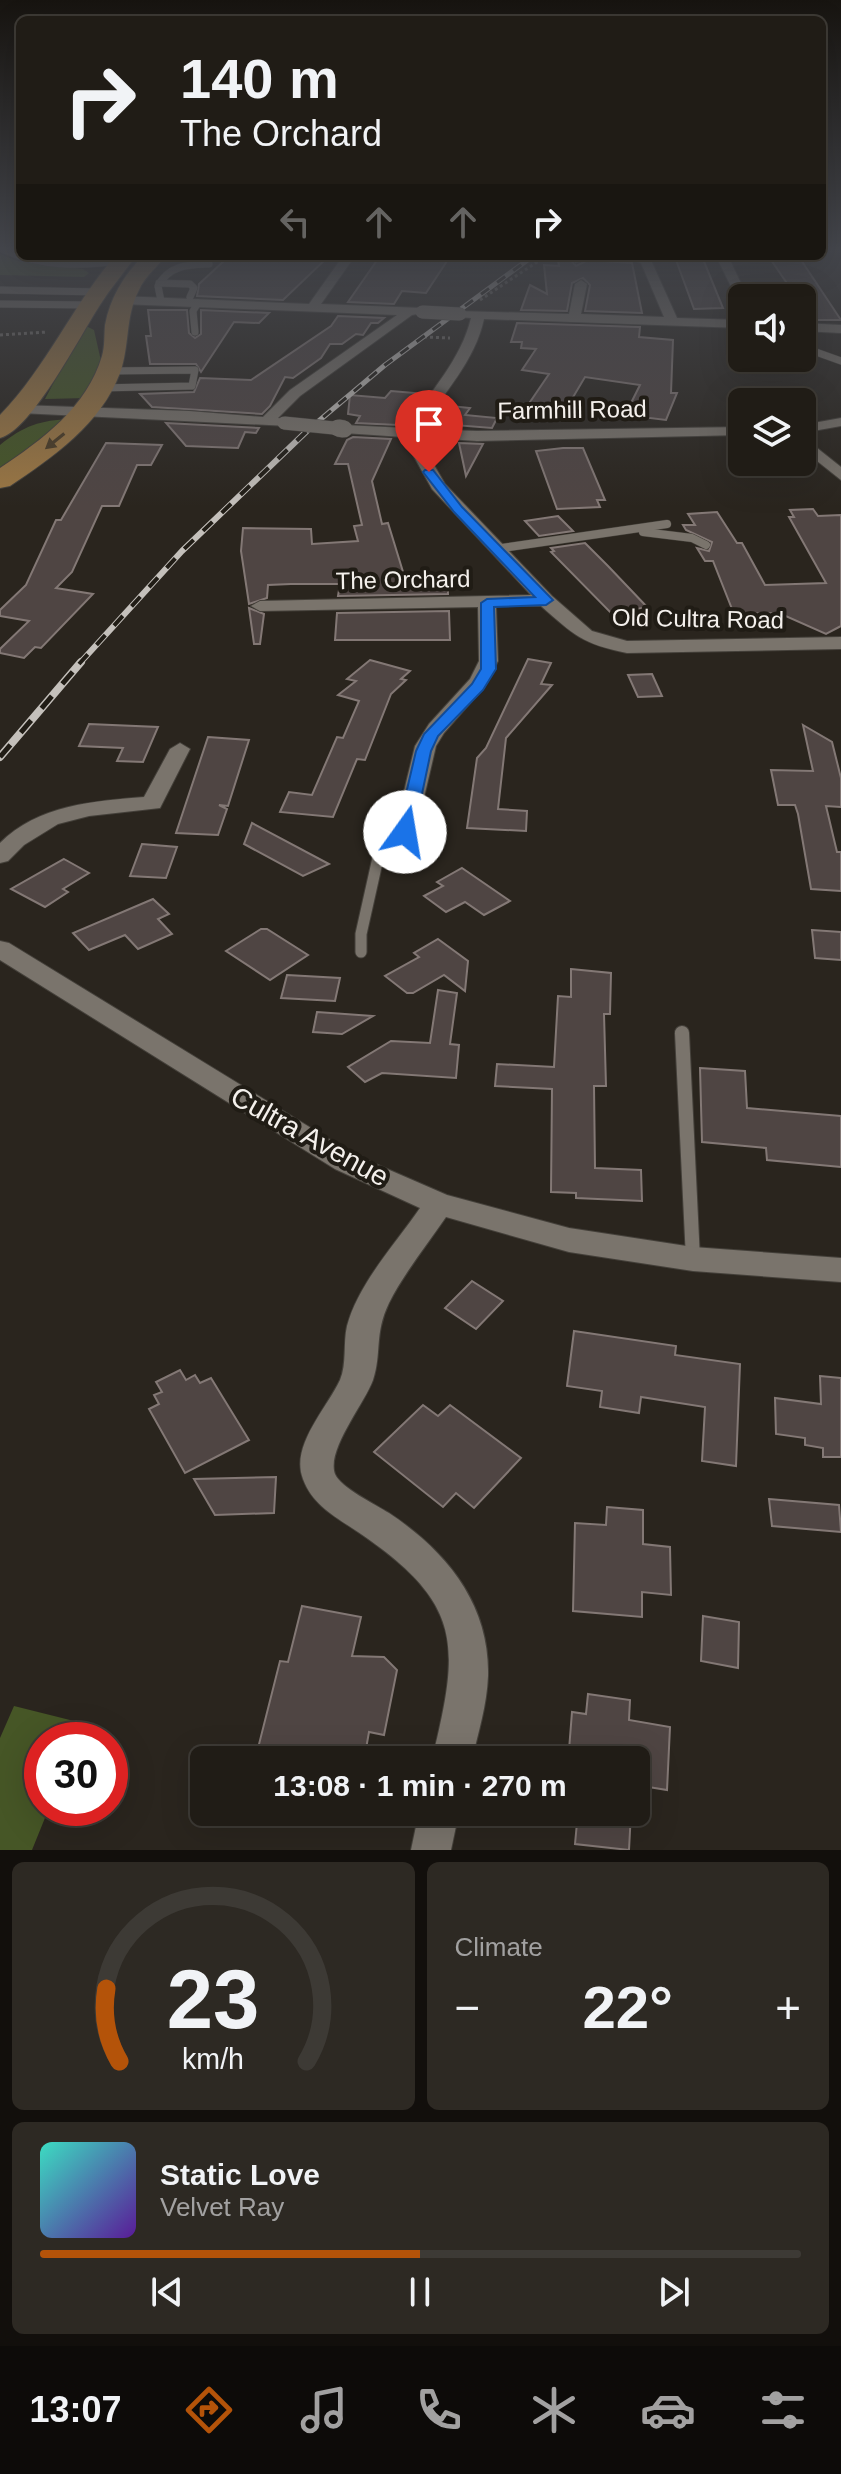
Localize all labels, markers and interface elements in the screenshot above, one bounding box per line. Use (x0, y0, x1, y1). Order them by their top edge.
text: 140 m (180, 47, 339, 110)
icon: right (48, 48, 152, 152)
text: The Orchard (180, 113, 382, 154)
icon: left (273, 200, 317, 244)
icon: ahead (357, 200, 401, 244)
icon: ahead (441, 200, 485, 244)
icon: right (525, 200, 569, 244)
map controls (728, 284, 816, 476)
button: sound (728, 284, 816, 372)
button: layers (728, 388, 816, 476)
pin (395, 390, 463, 472)
street label: Farmhill Road (497, 395, 647, 424)
icon: arrive (407, 402, 451, 446)
one-way arrow (45, 432, 65, 449)
street label: The Orchard (335, 565, 471, 594)
street label: Old Cultra Road (612, 604, 784, 633)
position arrow (363, 790, 447, 874)
street label: Cultra Avenue (226, 1080, 394, 1193)
speed limit sign: 30 (24, 1722, 128, 1826)
text: 13:08 · 1 min · 270 m (273, 1769, 567, 1802)
text: Climate (455, 1932, 543, 1962)
text: 23 (167, 1953, 260, 2046)
text: 22° (582, 1974, 673, 2041)
text: − (455, 1983, 480, 2032)
text: + (775, 1983, 801, 2032)
text: km/h (182, 2043, 244, 2075)
text: Static Love (160, 2158, 320, 2191)
text: Velvet Ray (160, 2192, 284, 2222)
icon: previous (145, 2270, 189, 2314)
icon: pause (398, 2270, 442, 2314)
icon: next (652, 2270, 696, 2314)
icon: directions (181, 2382, 237, 2438)
icon: music (296, 2382, 352, 2438)
icon: phone (411, 2382, 467, 2438)
icon: climate (526, 2382, 582, 2438)
icon: car (640, 2382, 696, 2438)
icon: filters (755, 2382, 811, 2438)
text: 13:07 (29, 2389, 122, 2430)

